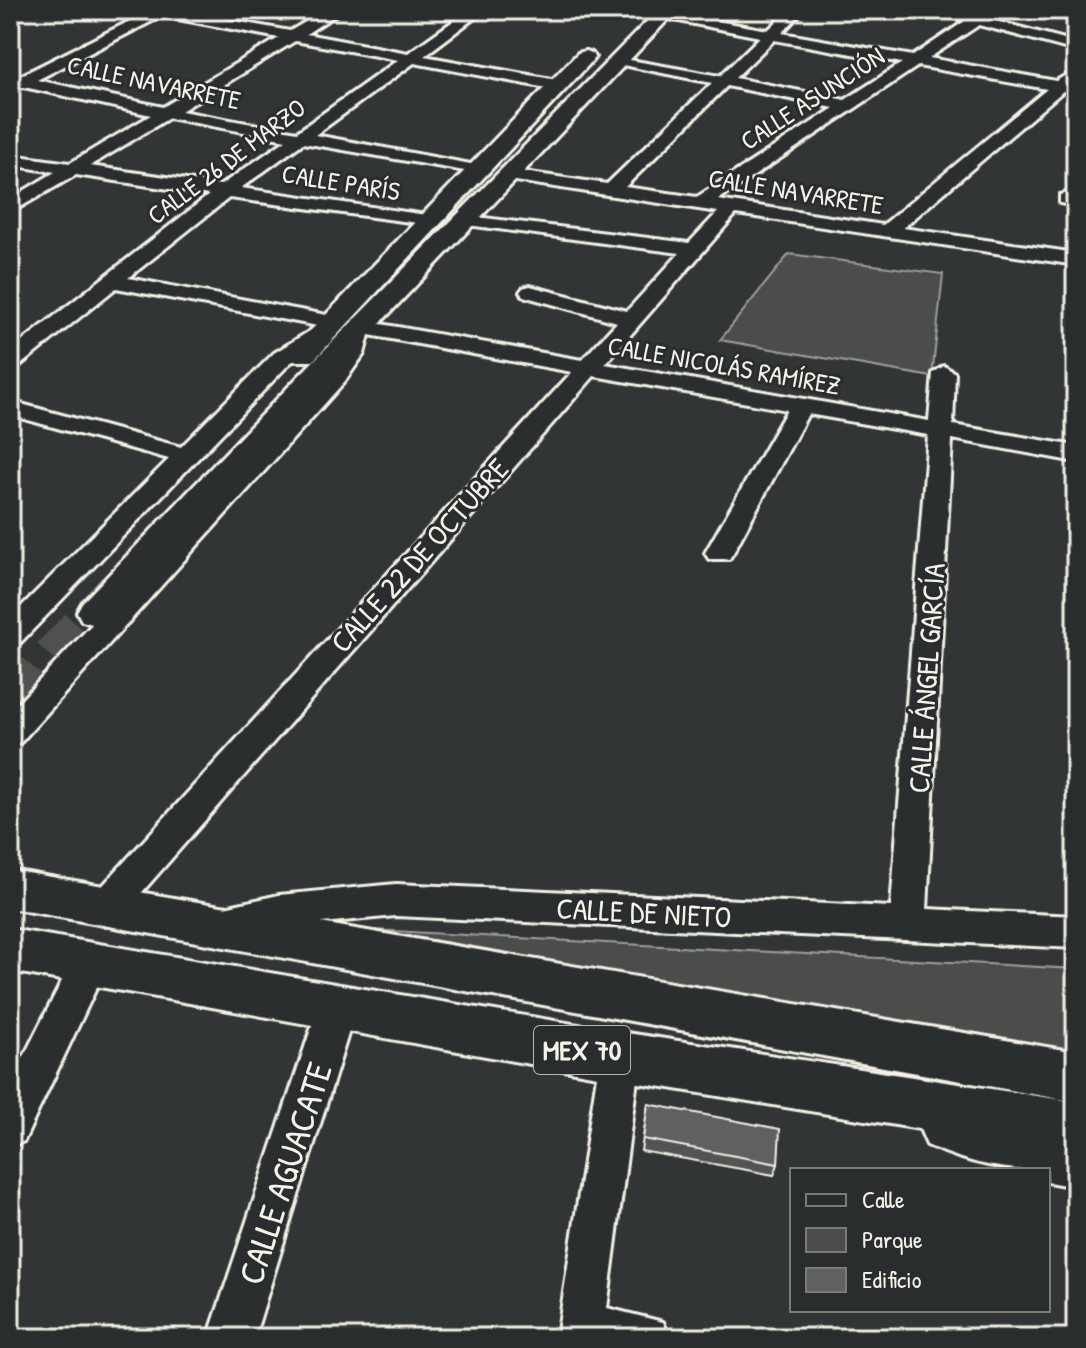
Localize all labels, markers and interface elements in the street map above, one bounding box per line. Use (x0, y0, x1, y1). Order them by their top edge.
street label: CALLE ASUNCIÓN (733, 38, 891, 158)
street label: CALLE NAVARRETE (64, 47, 244, 118)
street label: CALLE 26 DE MARZO (140, 90, 312, 232)
street label: CALLE PARÍS (280, 155, 402, 209)
street label: CALLE NAVARRETE (706, 160, 886, 222)
street label: CALLE NICOLÁS RAMÍREZ (605, 327, 843, 403)
street label: CALLE 22 DE OCTUBRE (321, 449, 517, 661)
street label: CALLE ÁNGEL GARCÍA (898, 561, 954, 794)
street label: CALLE DE NIETO (556, 887, 732, 937)
road number: MEX 70 (534, 1026, 630, 1074)
street label: CALLE AGUACATE (225, 1056, 343, 1290)
legend (790, 1168, 1050, 1312)
text: Calle (862, 1183, 905, 1215)
text: Parque (862, 1223, 923, 1255)
text: Edificio (862, 1263, 922, 1295)

